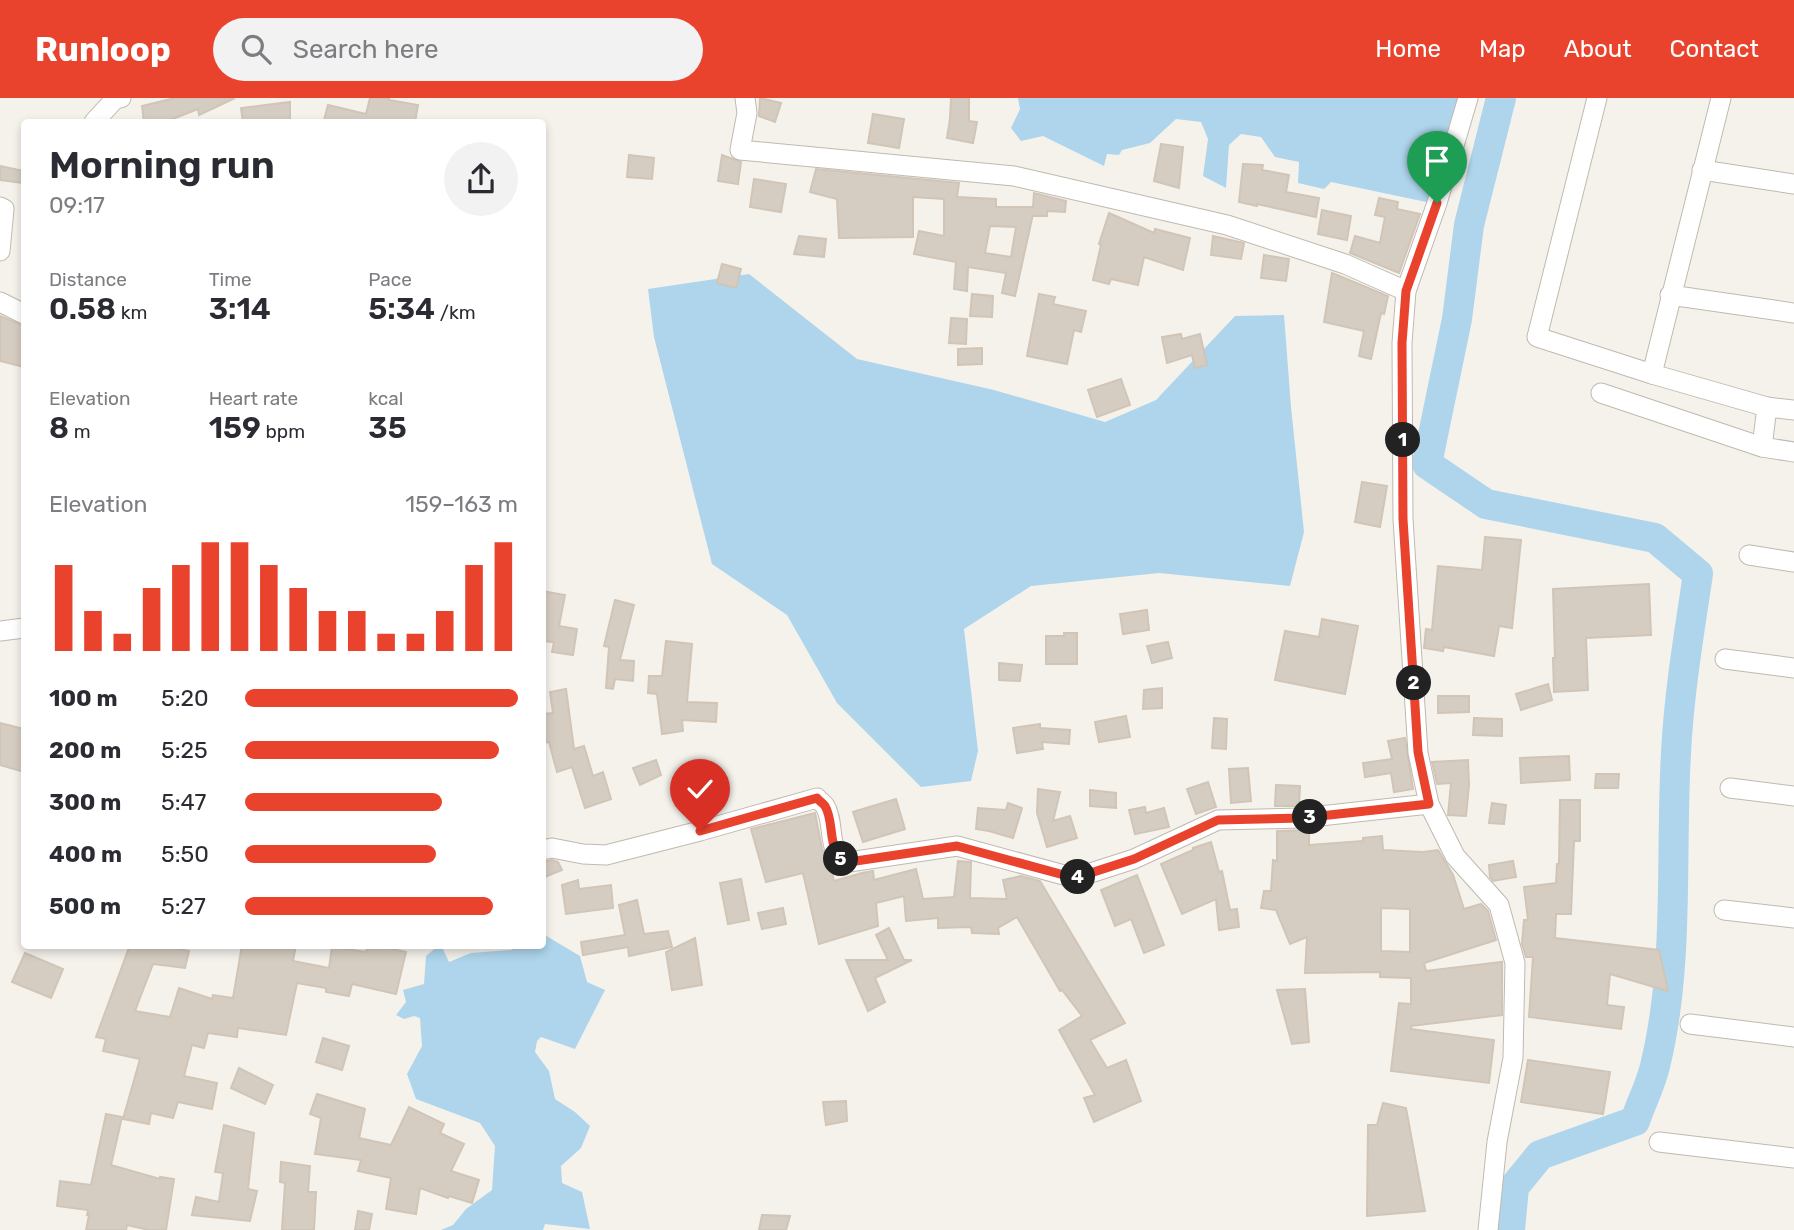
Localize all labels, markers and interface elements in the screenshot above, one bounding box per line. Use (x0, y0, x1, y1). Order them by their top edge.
search box (213, 18, 703, 81)
text: Runloop (35, 30, 171, 69)
icon: search (237, 30, 275, 68)
text: Search here (293, 34, 439, 65)
text: Home (1375, 35, 1441, 63)
text: Map (1479, 35, 1526, 63)
text: About (1564, 35, 1632, 63)
text: Contact (1670, 35, 1759, 63)
pin (1407, 131, 1467, 203)
text: Morning run (49, 142, 275, 188)
button: share (444, 142, 518, 216)
icon: arrive (1418, 142, 1456, 180)
text: 09:17 (49, 191, 105, 219)
text: Distance (49, 268, 127, 291)
text: Time (209, 268, 252, 291)
text: Pace (368, 268, 412, 291)
text: 0.58 (49, 291, 116, 327)
text: 3:14 (209, 291, 271, 327)
text: 5:34 (368, 291, 435, 327)
text: km (116, 301, 147, 324)
text: /km (435, 301, 476, 324)
text: Elevation (49, 387, 130, 410)
text: Heart rate (209, 387, 298, 410)
text: kcal (368, 387, 403, 410)
text: 8 (49, 410, 69, 446)
text: 159 (209, 410, 261, 446)
text: 35 (368, 410, 407, 446)
text: m (69, 420, 91, 443)
text: bpm (261, 420, 305, 443)
pin: 1 (1386, 422, 1420, 458)
text: 1 (1398, 428, 1407, 451)
text: Elevation (49, 490, 148, 518)
text: 159–163 m (405, 490, 518, 518)
pin: 2 (1396, 666, 1432, 700)
text: 2 (1407, 671, 1420, 694)
text: 100 m (49, 684, 118, 712)
text: 5:20 (161, 684, 209, 712)
text: 200 m (49, 736, 121, 764)
text: 5:25 (161, 736, 208, 764)
pin (670, 759, 730, 831)
icon: check (681, 770, 719, 808)
text: 300 m (49, 788, 121, 816)
text: 5:47 (161, 788, 206, 816)
pin: 3 (1292, 800, 1328, 834)
text: 3 (1303, 805, 1316, 828)
text: 400 m (49, 840, 122, 868)
text: 5:50 (161, 840, 209, 868)
pin: 5 (824, 842, 858, 876)
text: 5 (834, 847, 847, 870)
pin: 4 (1060, 860, 1096, 894)
text: 4 (1071, 865, 1084, 888)
text: 500 m (49, 892, 121, 920)
text: 5:27 (161, 892, 206, 920)

